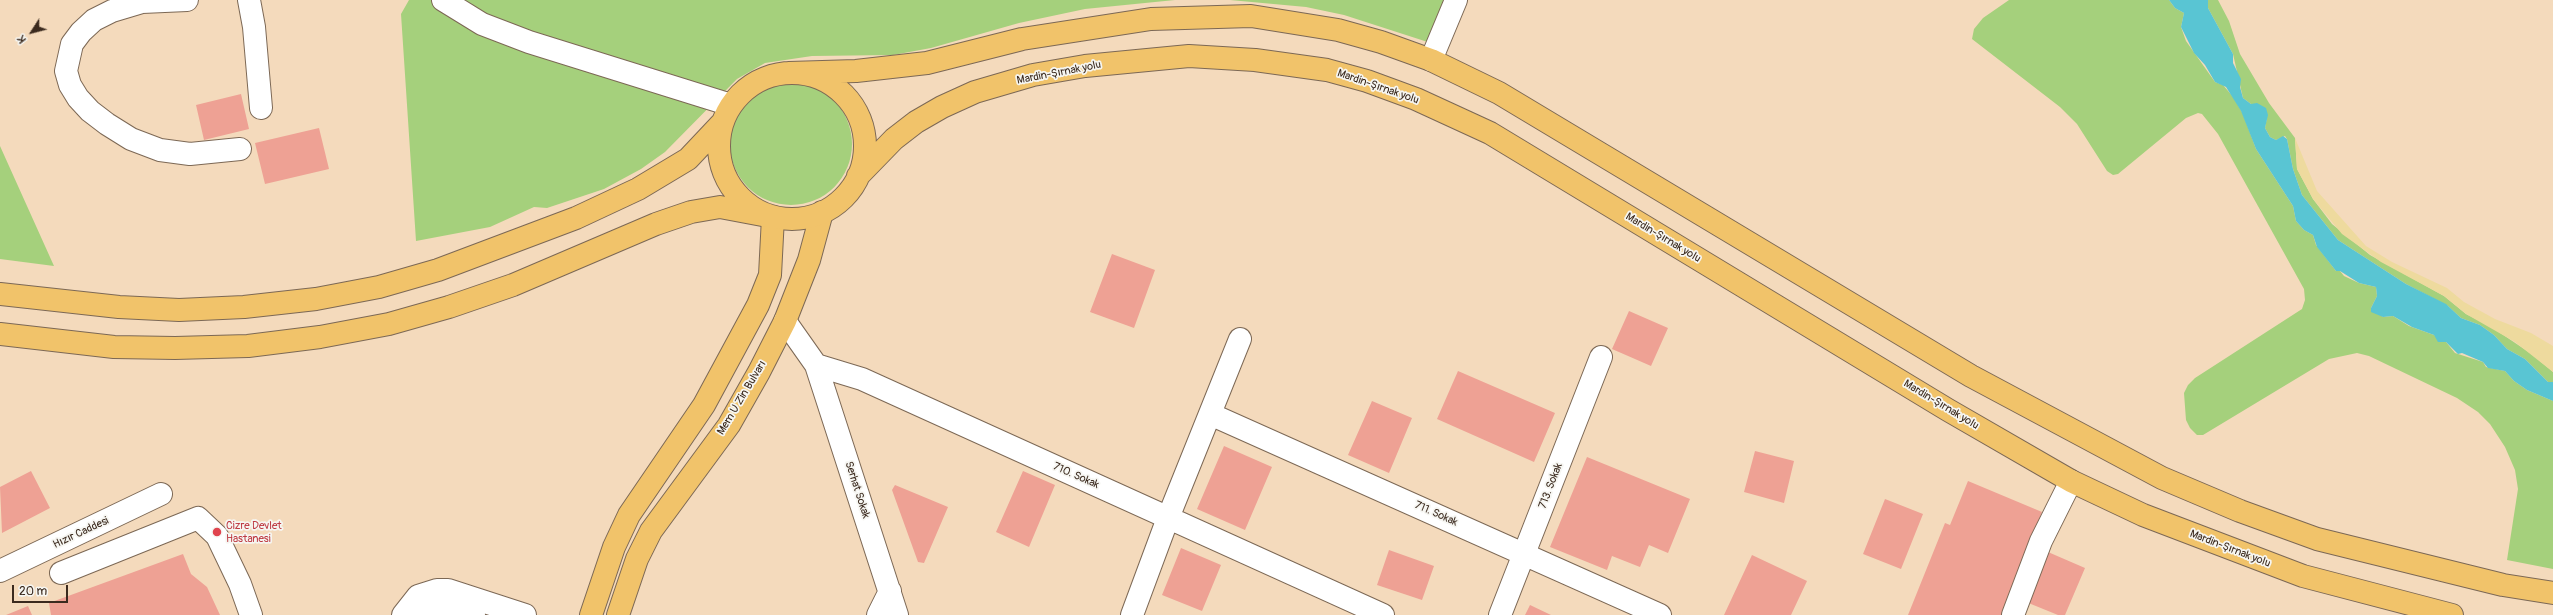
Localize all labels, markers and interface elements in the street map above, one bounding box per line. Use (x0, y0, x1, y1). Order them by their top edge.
north arrow (12, 12, 52, 52)
text: K (15, 33, 29, 46)
street label: Mardin-Şırnak yolu (1016, 58, 1102, 88)
street label: Mardin-Şırnak yolu (1335, 67, 1421, 107)
street label: Mardin-Şırnak yolu (1623, 210, 1703, 266)
street label: Mem U Zin Bulvarı (715, 358, 769, 438)
street label: Mardin-Şırnak yolu (1901, 377, 1981, 433)
street label: Serhat Sokak (842, 460, 872, 520)
street label: 710. Sokak (1051, 460, 1101, 492)
street label: 713. Sokak (1536, 461, 1566, 511)
street label: 711. Sokak (1412, 499, 1460, 529)
street label: Hızır Caddesi (51, 514, 111, 552)
place label: Cizre Devlet Hastanesi (226, 519, 282, 545)
marker: Cizre Devlet Hastanesi (211, 526, 223, 538)
street label: Mardin-Şırnak yolu (2188, 528, 2272, 570)
scale bar (14, 577, 70, 603)
text: 20 m (19, 584, 47, 599)

